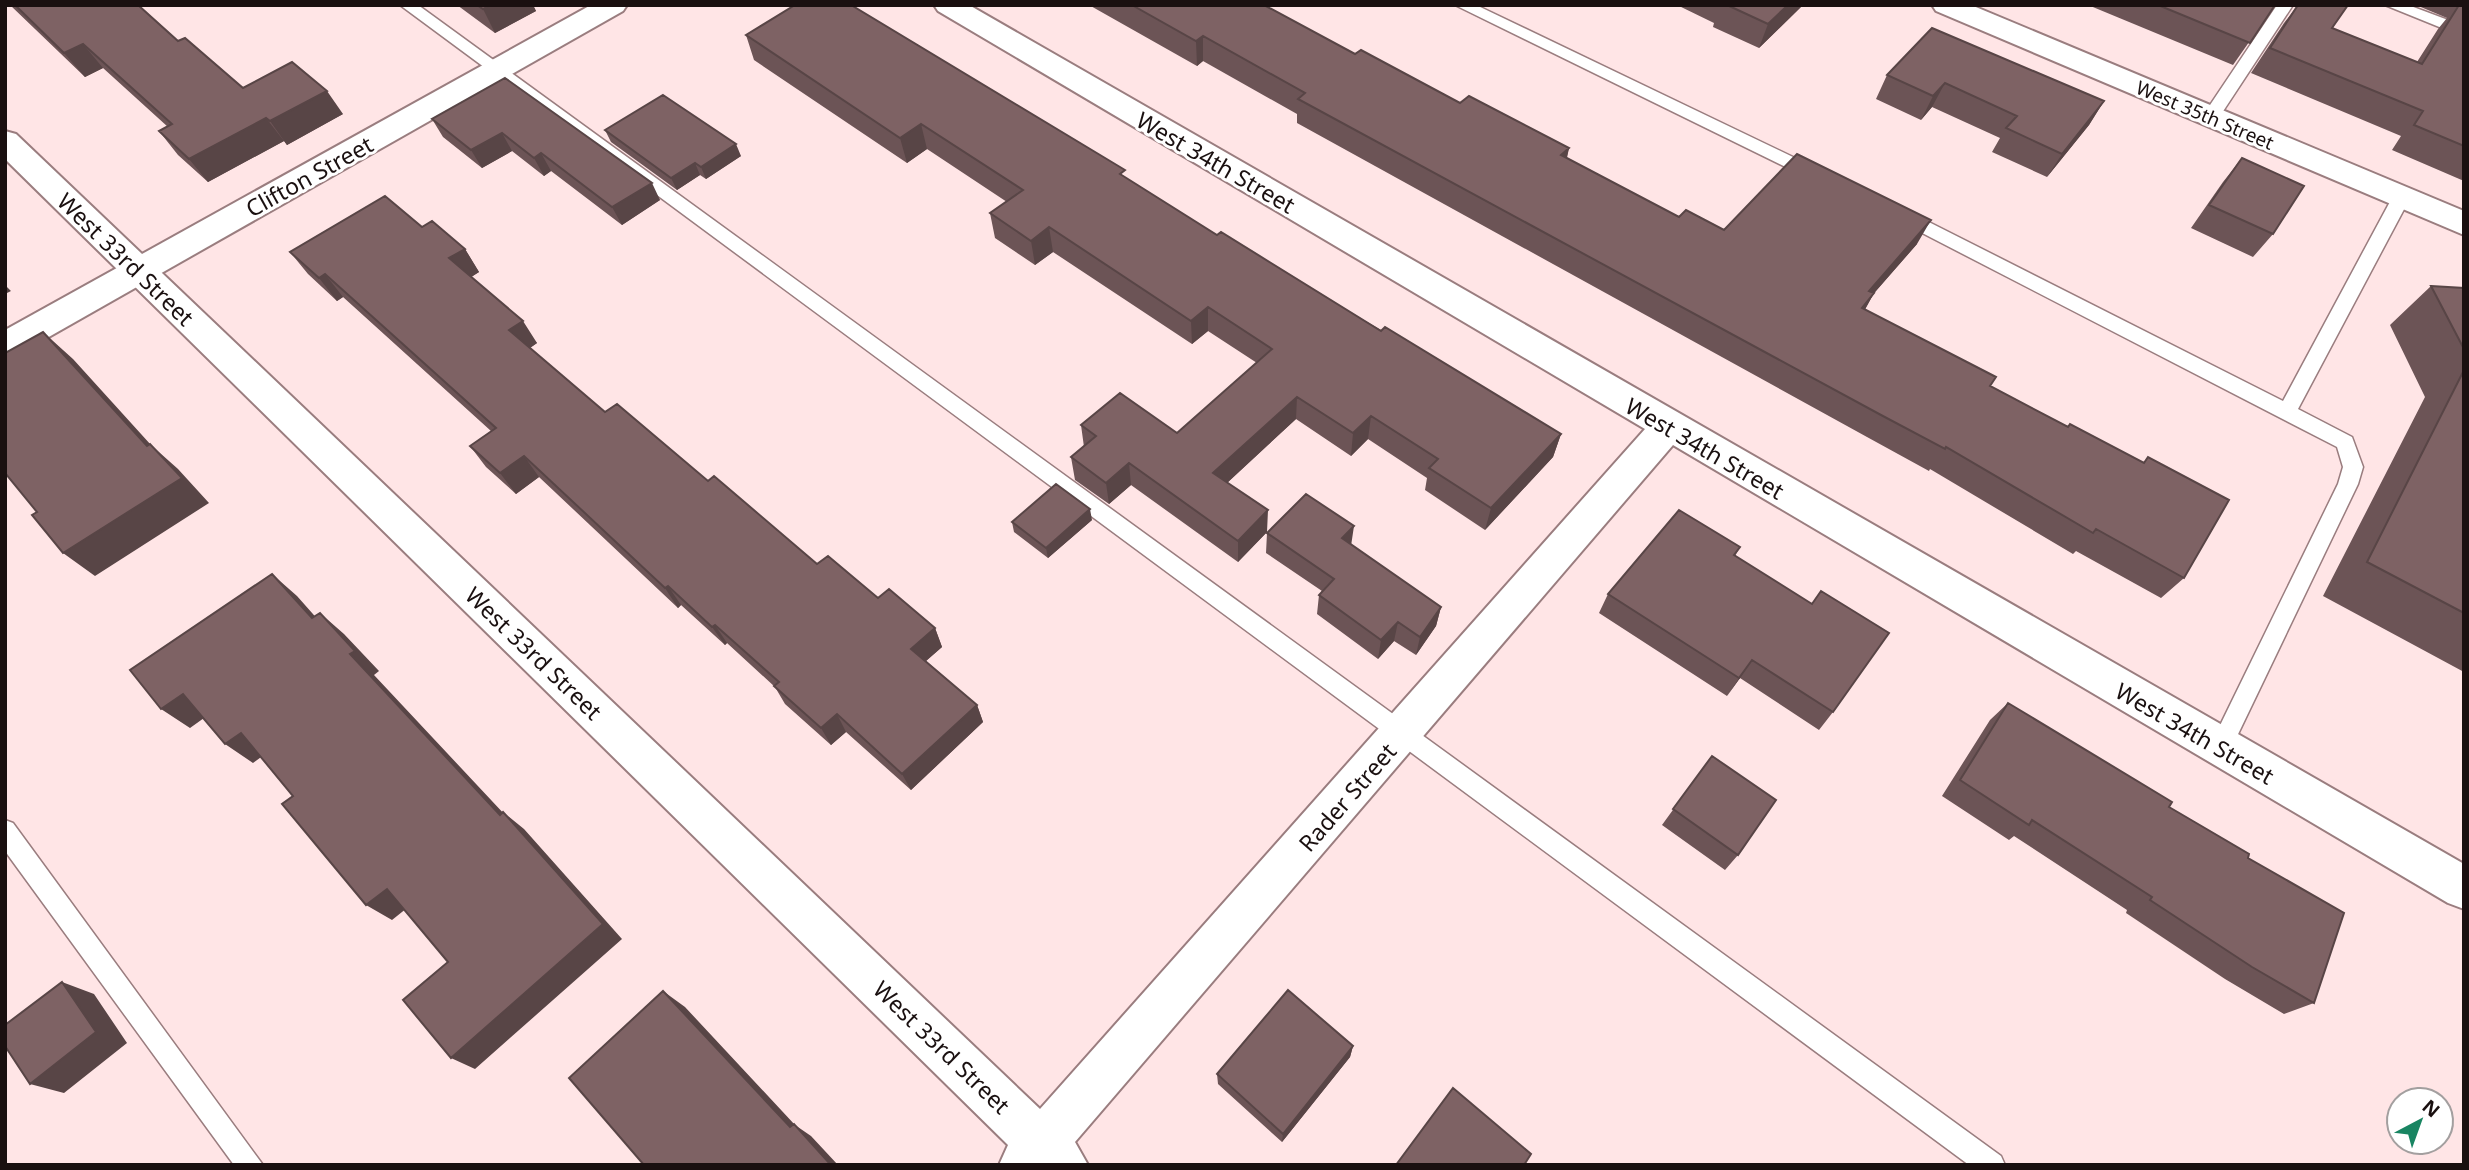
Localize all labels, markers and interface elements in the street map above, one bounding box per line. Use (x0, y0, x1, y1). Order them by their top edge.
street label: West 35th Street (2132, 74, 2278, 156)
street label: West 34th Street (1131, 104, 1301, 220)
street label: Clifton Street (240, 128, 378, 224)
street label: West 33rd Street (51, 185, 201, 333)
street label: West 34th Street (1620, 390, 1790, 506)
street label: West 33rd Street (459, 579, 609, 727)
street label: West 34th Street (2110, 675, 2280, 791)
street label: Rader Street (1291, 736, 1403, 858)
street label: West 33rd Street (867, 973, 1017, 1121)
north arrow (2385, 1086, 2455, 1156)
text: N (2417, 1093, 2446, 1123)

